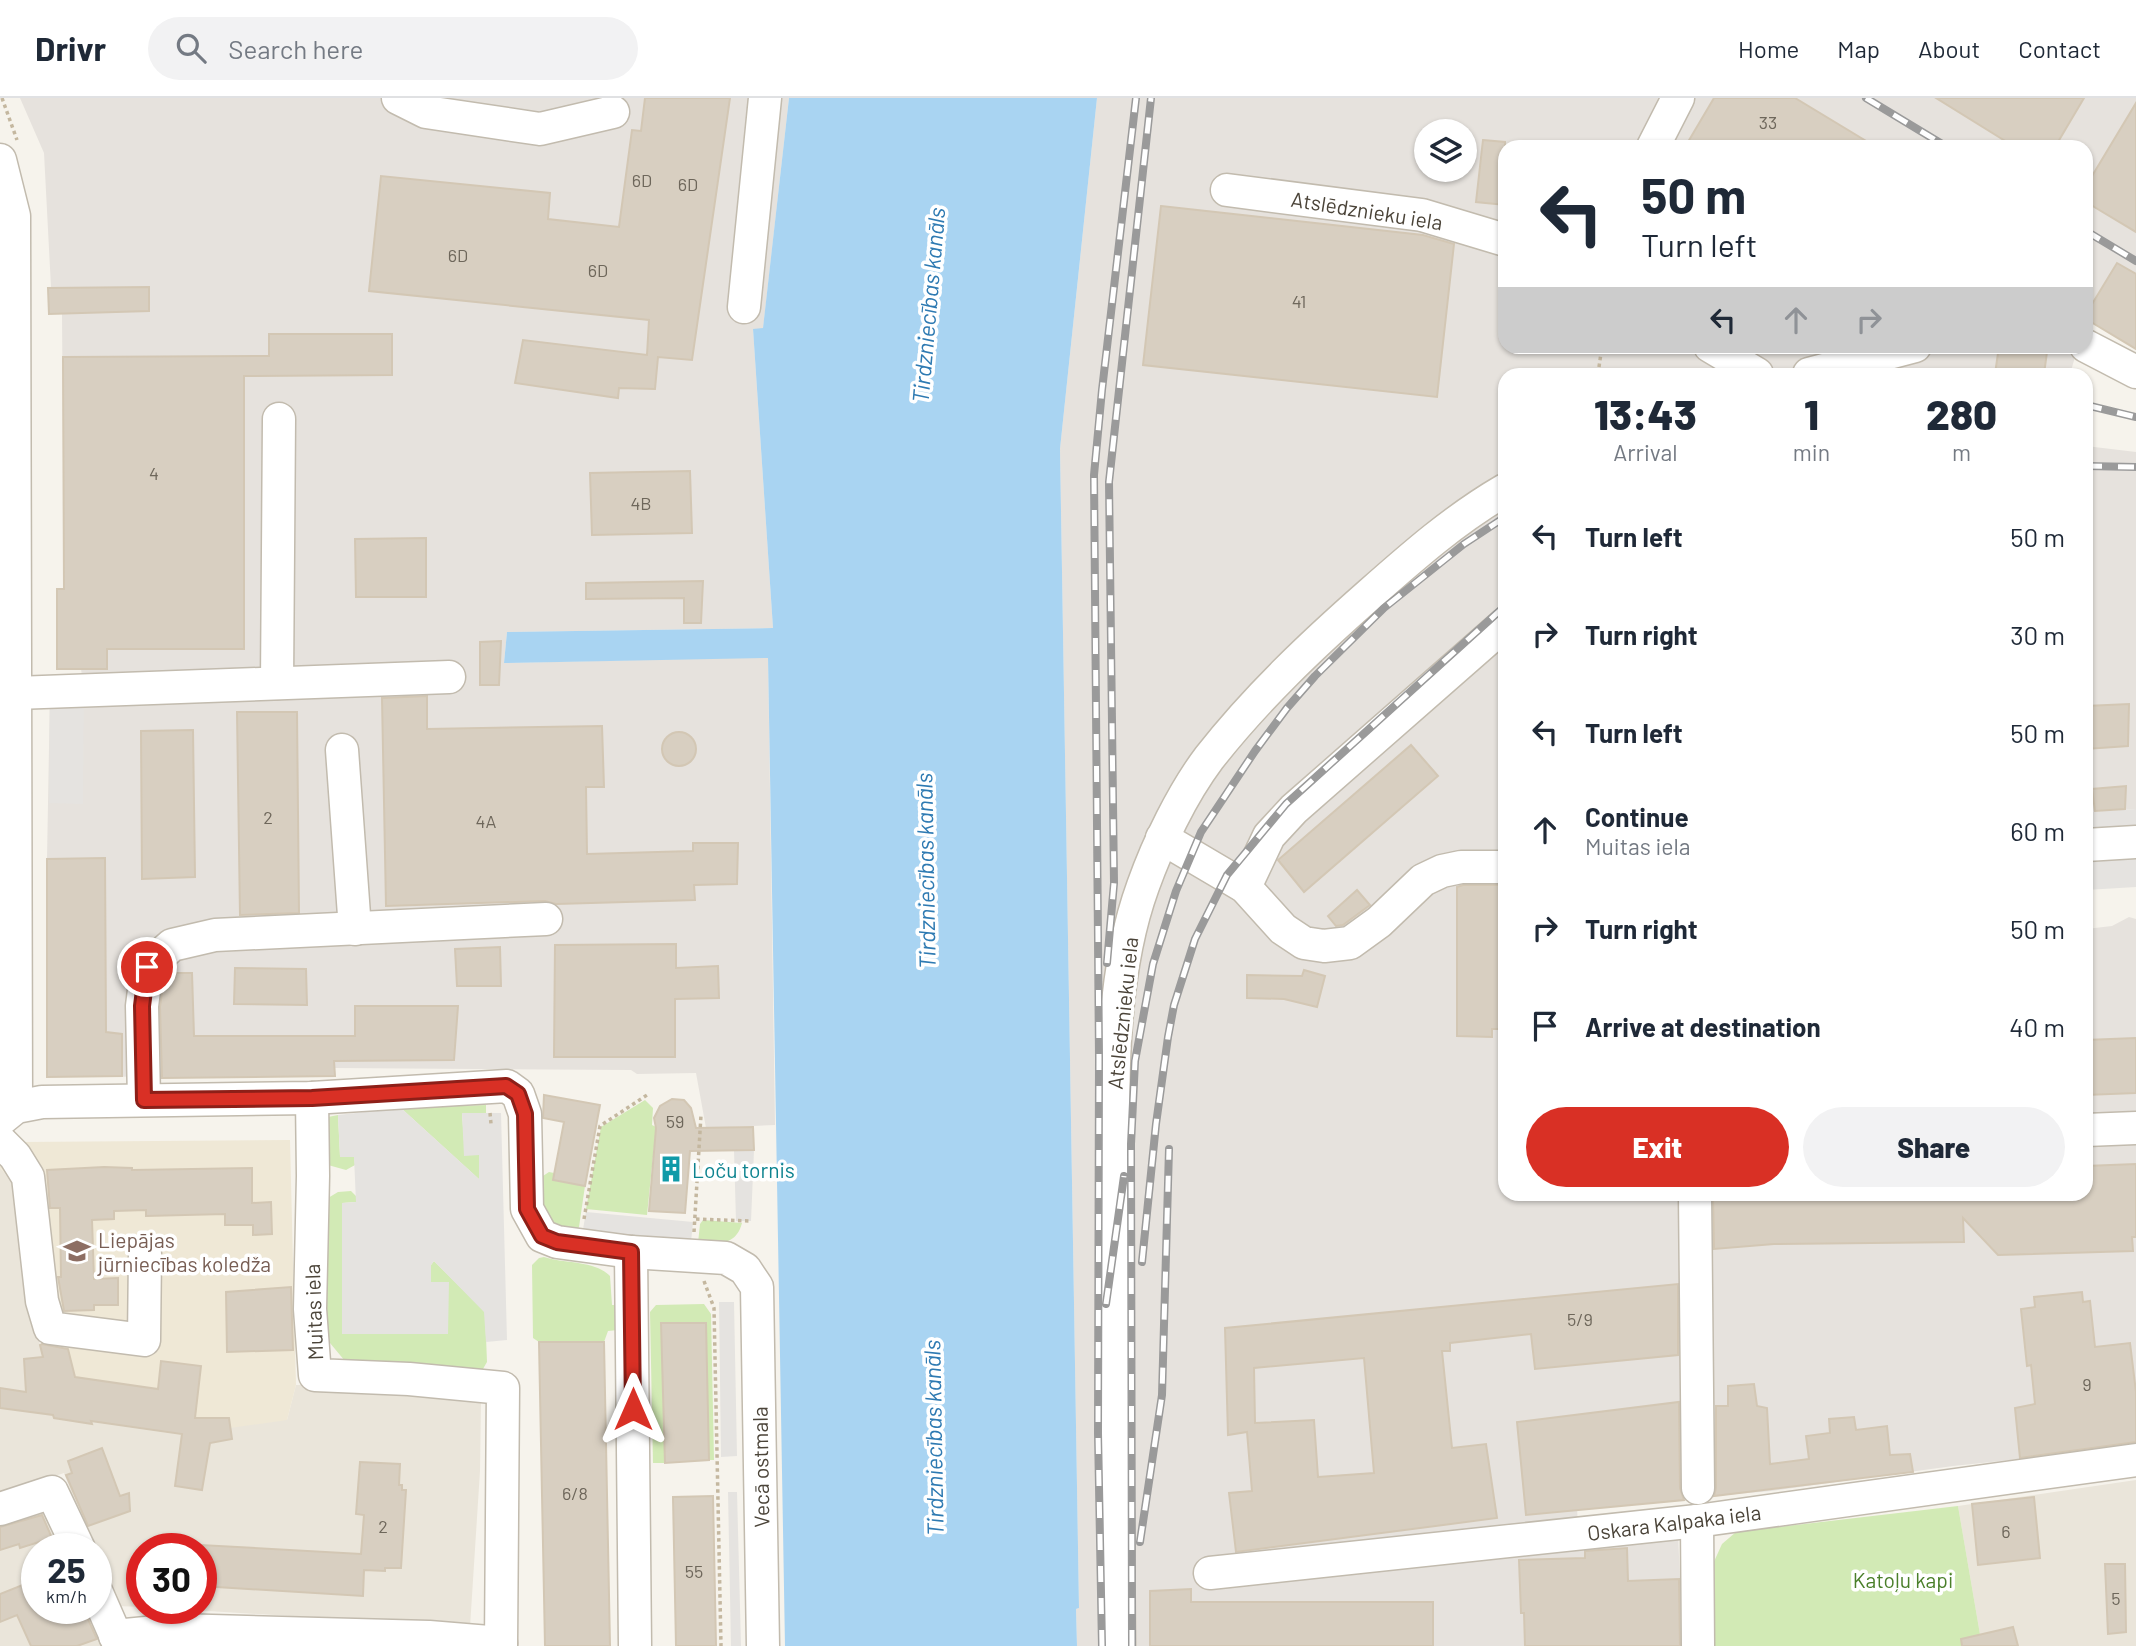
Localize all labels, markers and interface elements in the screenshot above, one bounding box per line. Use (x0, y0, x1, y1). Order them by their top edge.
search box (148, 17, 638, 80)
text: Drivr (35, 28, 106, 68)
icon: search (172, 29, 210, 67)
text: Search here (228, 33, 363, 64)
text: Home (1738, 34, 1799, 63)
text: Map (1837, 34, 1880, 63)
text: About (1918, 34, 1980, 63)
text: Contact (2018, 34, 2101, 63)
house number: 33 (1759, 111, 1777, 133)
map controls (1414, 119, 1477, 182)
button: layers (1414, 119, 1477, 182)
text: 50 m (1641, 165, 1746, 224)
icon: left (1526, 168, 1617, 259)
house number: 6D (632, 169, 652, 191)
house number: 6D (678, 173, 698, 195)
street label: Atslēdznieku iela (1289, 186, 1445, 234)
water label: Tirdzniecības kanāls (906, 206, 951, 404)
text: Turn left (1641, 225, 1758, 263)
house number: 6D (448, 244, 468, 266)
house number: 6D (588, 259, 608, 281)
house number: 41 (1292, 290, 1306, 312)
icon: left (1704, 301, 1742, 339)
icon: ahead (1777, 301, 1815, 339)
icon: right (1850, 301, 1888, 339)
text: 13:43 (1594, 388, 1697, 438)
text: 1 (1804, 388, 1819, 438)
text: 280 (1926, 388, 1997, 438)
text: Arrival (1613, 438, 1678, 466)
text: min (1793, 438, 1830, 466)
text: m (1952, 438, 1971, 466)
house number: 4 (149, 462, 159, 484)
house number: 4B (630, 492, 652, 514)
icon: left (1526, 517, 1564, 555)
text: Turn left (1585, 521, 1683, 552)
text: 50 m (2010, 521, 2065, 552)
icon: right (1526, 615, 1564, 653)
text: Turn right (1585, 619, 1698, 650)
text: 30 m (2010, 619, 2065, 650)
icon: left (1526, 713, 1564, 751)
text: Turn left (1585, 717, 1683, 748)
text: 50 m (2010, 717, 2065, 748)
water label: Tirdzniecības kanāls (909, 773, 941, 969)
text: Continue (1585, 801, 1689, 832)
house number: 2 (263, 806, 273, 828)
house number: 4A (476, 810, 496, 832)
icon: ahead (1526, 811, 1564, 849)
text: 60 m (2010, 815, 2065, 846)
text: Muitas iela (1585, 832, 1691, 860)
icon: right (1526, 909, 1564, 947)
text: Turn right (1585, 913, 1698, 944)
text: 50 m (2010, 913, 2065, 944)
street label: Atslēdznieku iela (1102, 936, 1142, 1090)
pin (117, 937, 177, 997)
icon: arrive (128, 948, 166, 986)
icon: arrive (1526, 1007, 1564, 1045)
text: Arrive at destination (1585, 1011, 1821, 1042)
text: 40 m (2009, 1011, 2065, 1042)
button: Exit (1526, 1107, 1789, 1187)
button: Share (1803, 1107, 2065, 1187)
house number: 59 (666, 1110, 684, 1132)
building icon: Loču tornis (656, 1154, 686, 1184)
place label: Loču tornis (692, 1157, 795, 1182)
place label: Liepājas jūrniecības koledža (97, 1227, 271, 1276)
school or university icon: Liepājas jūrniecības koledža (62, 1236, 92, 1266)
street label: Muitas iela (299, 1263, 327, 1361)
house number: 5/9 (1567, 1308, 1593, 1330)
water label: Tirdzniecības kanāls (917, 1340, 949, 1536)
position arrow (596, 1372, 670, 1446)
house number: 9 (2082, 1373, 2092, 1395)
street label: Vecā ostmala (746, 1406, 774, 1528)
house number: 6/8 (562, 1482, 588, 1504)
street label: Oskara Kalpaka iela (1586, 1499, 1762, 1545)
house number: 2 (378, 1515, 388, 1537)
house number: 6 (2001, 1520, 2011, 1542)
speed limit sign: 30 (126, 1533, 217, 1624)
text: 25 (47, 1548, 86, 1590)
house number: 55 (685, 1560, 703, 1582)
park label: Katoļu kapi (1853, 1567, 1953, 1592)
text: km/h (46, 1585, 87, 1607)
house number: 5 (2111, 1587, 2121, 1609)

